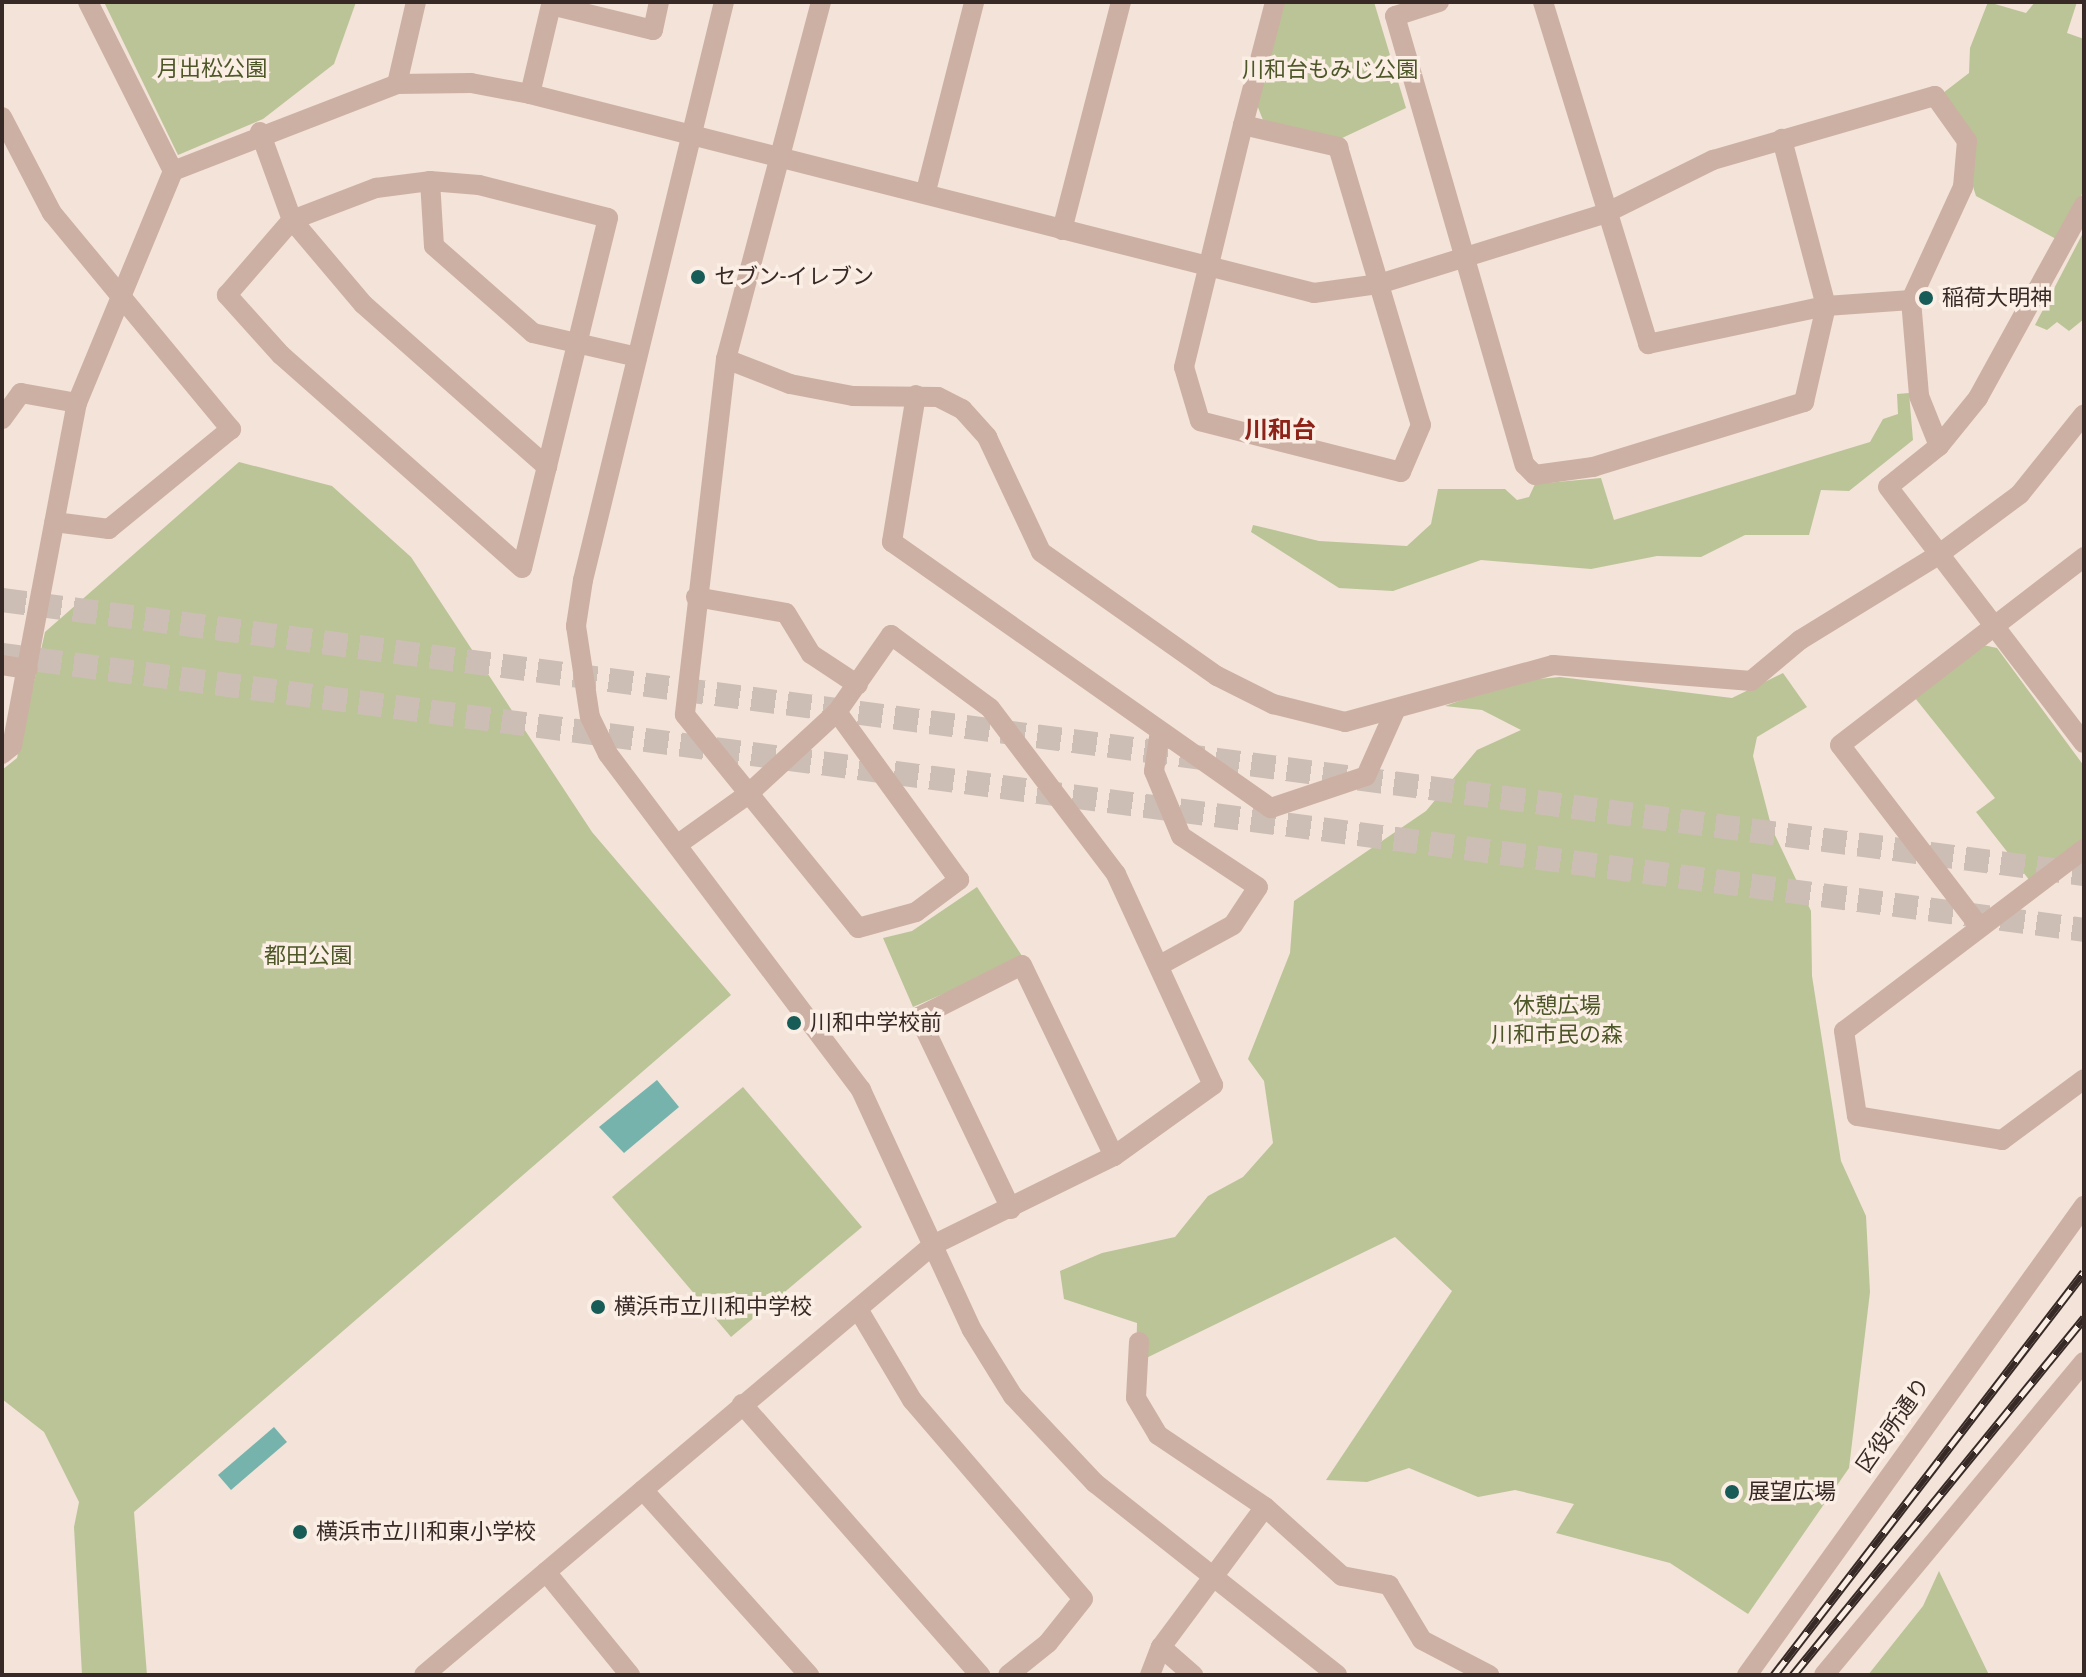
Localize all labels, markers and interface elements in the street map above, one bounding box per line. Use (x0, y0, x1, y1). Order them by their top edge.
park label: 月出松公園 (157, 56, 267, 82)
park label: 川和台もみじ公園 (1242, 57, 1418, 83)
place label: セブン-イレブン (714, 264, 874, 290)
marker: セブン-イレブン (689, 268, 707, 286)
place label: 稲荷大明神 (1942, 285, 2052, 311)
marker: 稲荷大明神 (1917, 289, 1935, 307)
district label: 川和台 (1244, 417, 1316, 445)
park label: 都田公園 (264, 943, 352, 969)
park label: 休憩広場 (1513, 993, 1601, 1019)
place label: 川和中学校前 (810, 1010, 942, 1036)
marker: 川和中学校前 (785, 1014, 803, 1032)
park label: 川和市民の森 (1491, 1022, 1623, 1048)
place label: 横浜市立川和中学校 (614, 1294, 812, 1320)
marker: 横浜市立川和中学校 (589, 1298, 607, 1316)
street label: 区役所通り (1851, 1372, 1935, 1478)
place label: 展望広場 (1748, 1479, 1836, 1505)
marker: 展望広場 (1723, 1483, 1741, 1501)
place label: 横浜市立川和東小学校 (316, 1519, 536, 1545)
marker: 横浜市立川和東小学校 (291, 1523, 309, 1541)

